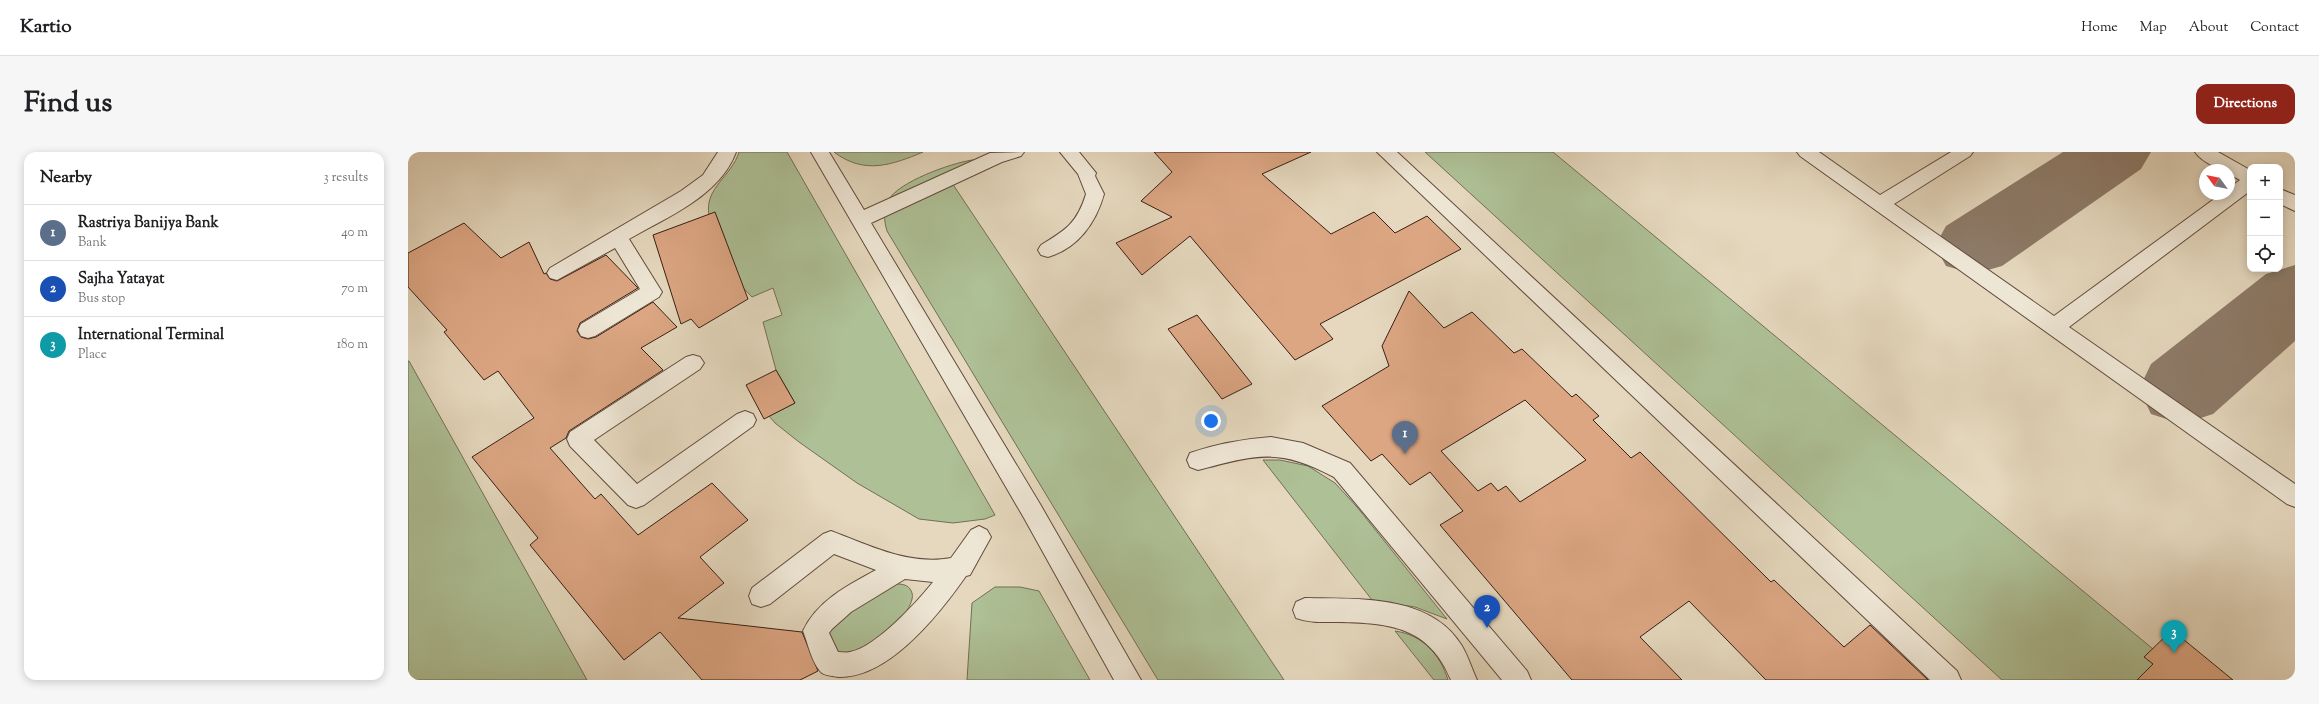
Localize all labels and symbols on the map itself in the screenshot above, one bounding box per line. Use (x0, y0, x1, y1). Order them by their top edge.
north arrow (2199, 164, 2235, 200)
your location (1201, 411, 1221, 431)
pin: 1 (1392, 421, 1418, 454)
pin: 2 (1474, 595, 1500, 628)
pin: 3 (2161, 620, 2187, 653)

